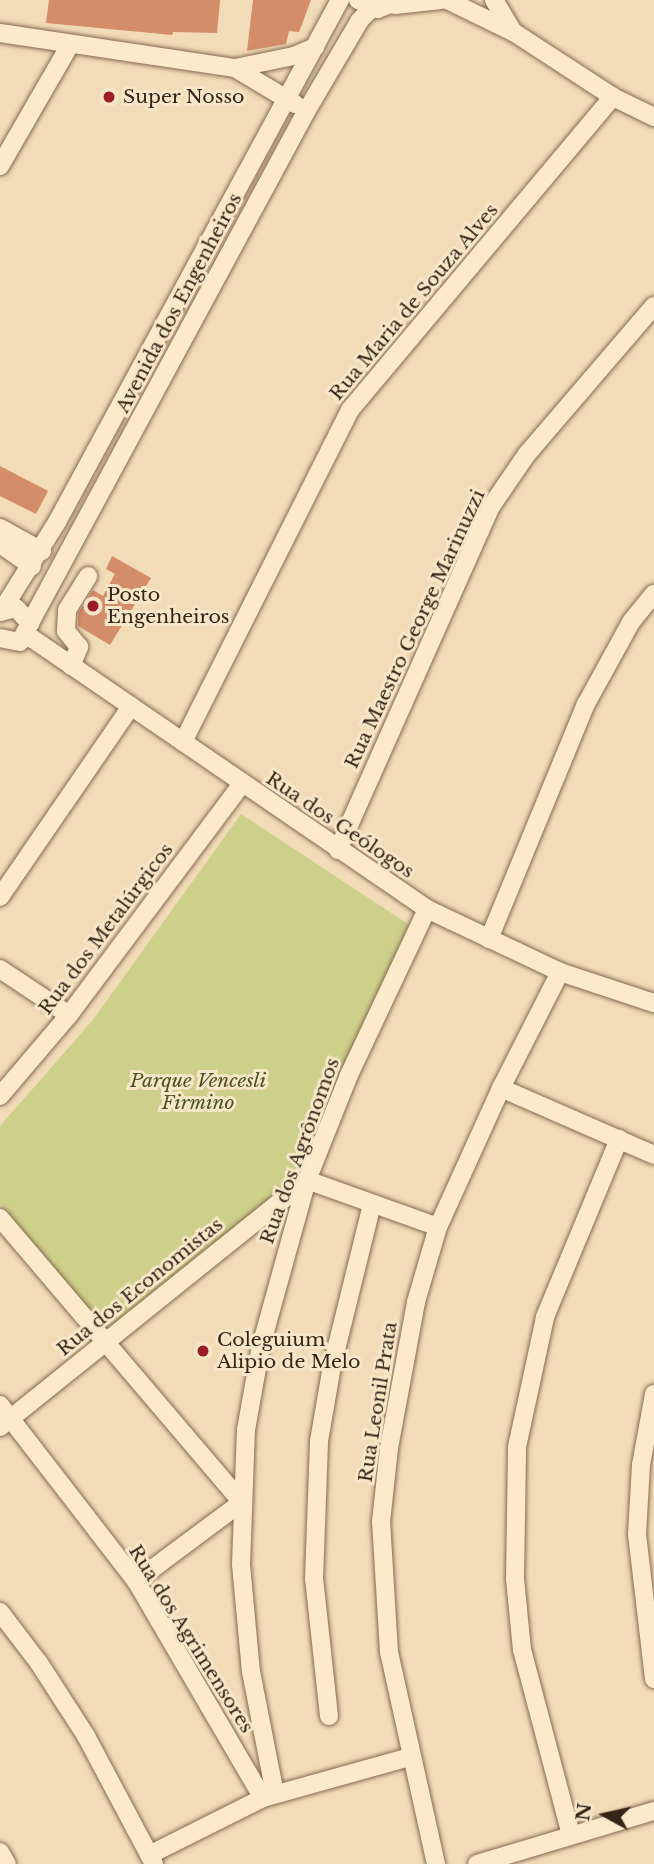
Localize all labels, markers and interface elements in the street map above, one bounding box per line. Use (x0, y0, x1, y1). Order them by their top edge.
place label: Super Nosso (123, 86, 245, 108)
marker: Super Nosso (101, 89, 117, 105)
street label: Avenida dos Engenheiros (111, 189, 247, 417)
street label: Rua Maria de Souza Alves (325, 199, 503, 405)
street label: Rua Maestro George Marinuzzi (340, 486, 490, 772)
place label: Posto Engenheiros (107, 584, 229, 628)
marker: Posto Engenheiros (85, 598, 101, 614)
street label: Rua dos Geólogos (262, 767, 418, 883)
street label: Rua dos Metalúrgicos (34, 839, 178, 1019)
street label: Rua dos Agrônomos (256, 1054, 344, 1248)
park label: Parque Vencesli Firmino (130, 1070, 266, 1114)
street label: Rua dos Economistas (52, 1213, 228, 1361)
street label: Rua Leonil Prata (354, 1320, 402, 1484)
place label: Coleguium Alipio de Melo (217, 1329, 360, 1373)
marker: Coleguium Alipio de Melo (195, 1343, 211, 1359)
street label: Rua dos Agrimensores (123, 1540, 259, 1738)
north arrow (570, 1780, 640, 1850)
text: N (571, 1802, 596, 1822)

